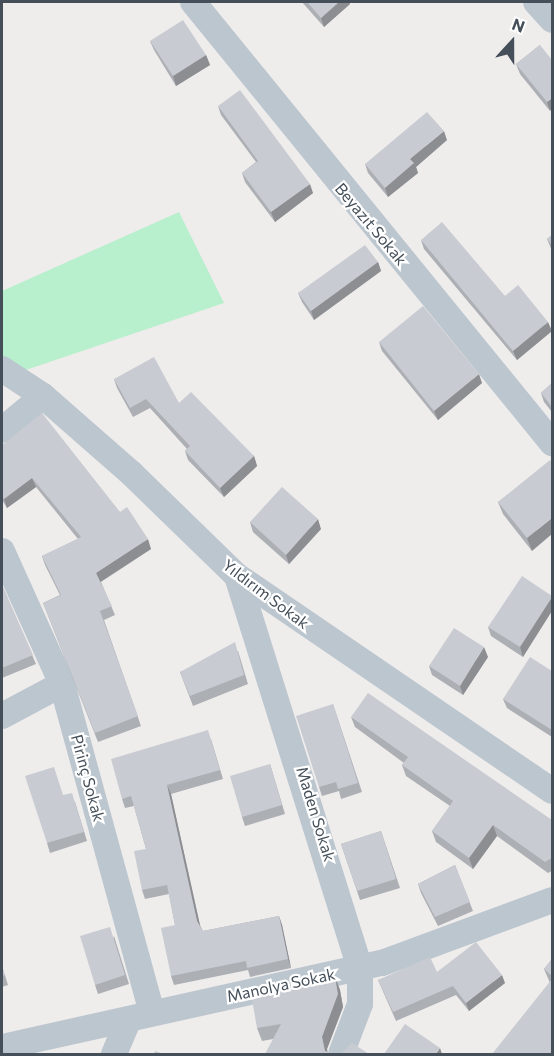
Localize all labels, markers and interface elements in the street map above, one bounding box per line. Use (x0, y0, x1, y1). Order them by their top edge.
north arrow (482, 12, 542, 72)
text: N (510, 14, 528, 36)
street label: Beyazıt Sokak (331, 179, 411, 269)
street label: Yıldırım Sokak (219, 555, 313, 633)
street label: Pirinç Sokak (67, 732, 109, 824)
street label: Maden Sokak (292, 764, 340, 864)
street label: Manolya Sokak (225, 964, 337, 1006)

